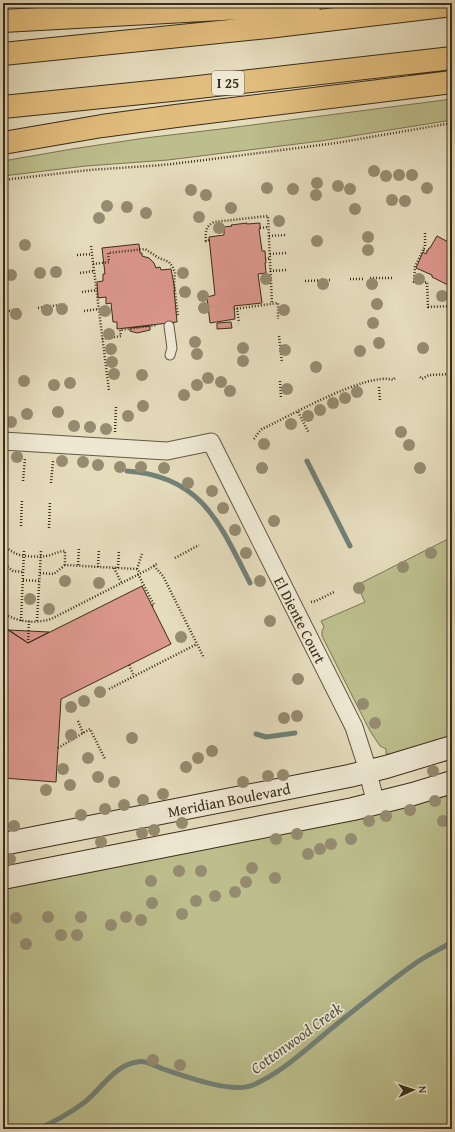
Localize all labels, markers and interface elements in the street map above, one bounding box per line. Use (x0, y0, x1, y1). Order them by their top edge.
road number: I 25 (212, 71, 244, 95)
street label: El Diente Court (269, 573, 331, 668)
street label: Meridian Boulevard (166, 778, 292, 822)
water label: Cottonwood Creek (245, 996, 348, 1080)
north arrow (393, 1070, 433, 1110)
text: N (415, 1085, 431, 1094)

